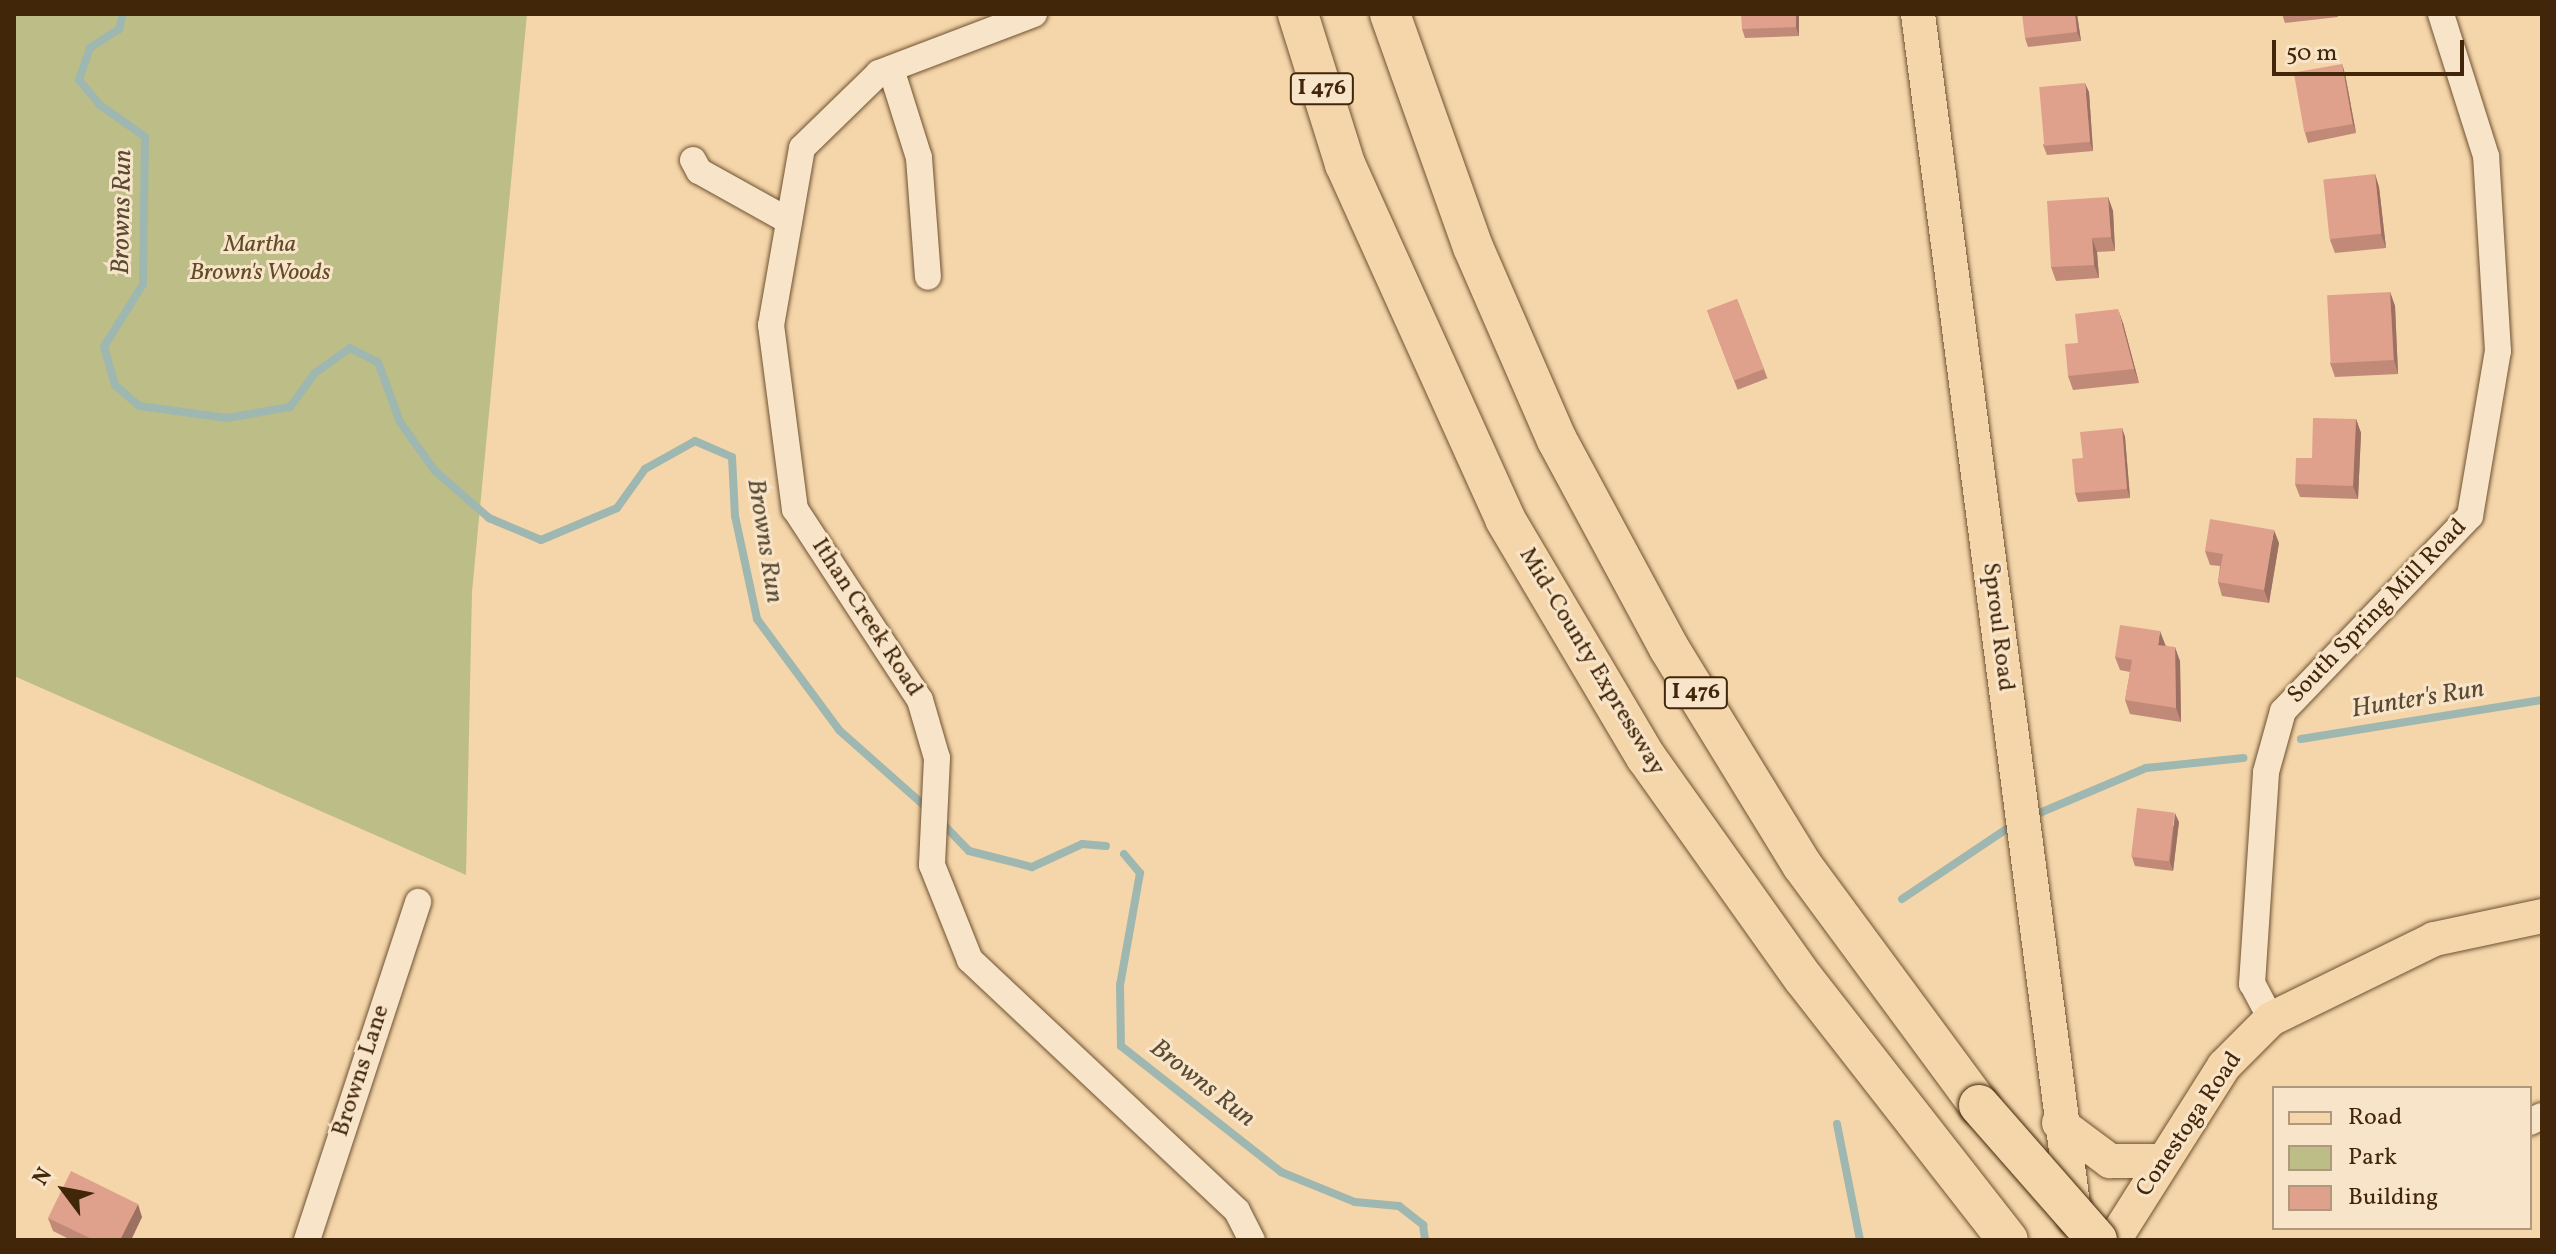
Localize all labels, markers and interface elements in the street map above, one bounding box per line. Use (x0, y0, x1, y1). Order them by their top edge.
scale bar (2276, 24, 2468, 74)
text: 50 m (2286, 37, 2338, 71)
road number: I 476 (1288, 71, 1356, 107)
water label: Browns Run (106, 149, 140, 275)
park label: Martha Brown's Woods (189, 232, 331, 288)
water label: Browns Run (739, 477, 789, 605)
street label: South Spring Mill Road (2282, 514, 2474, 710)
street label: Ithan Creek Road (804, 533, 928, 703)
street label: Mid-County Expressway (1511, 543, 1671, 781)
street label: Sproul Road (1975, 561, 2019, 693)
water label: Hunter's Run (2349, 674, 2487, 726)
road number: I 476 (1662, 675, 1730, 711)
street label: Browns Lane (327, 1002, 397, 1140)
water label: Browns Run (1143, 1033, 1261, 1135)
street label: Conestoga Road (2131, 1047, 2249, 1203)
legend (2272, 1086, 2532, 1230)
text: Road (2348, 1101, 2402, 1135)
text: Park (2348, 1141, 2397, 1175)
north arrow (24, 1150, 104, 1230)
text: N (26, 1162, 61, 1192)
text: Building (2348, 1181, 2438, 1215)

